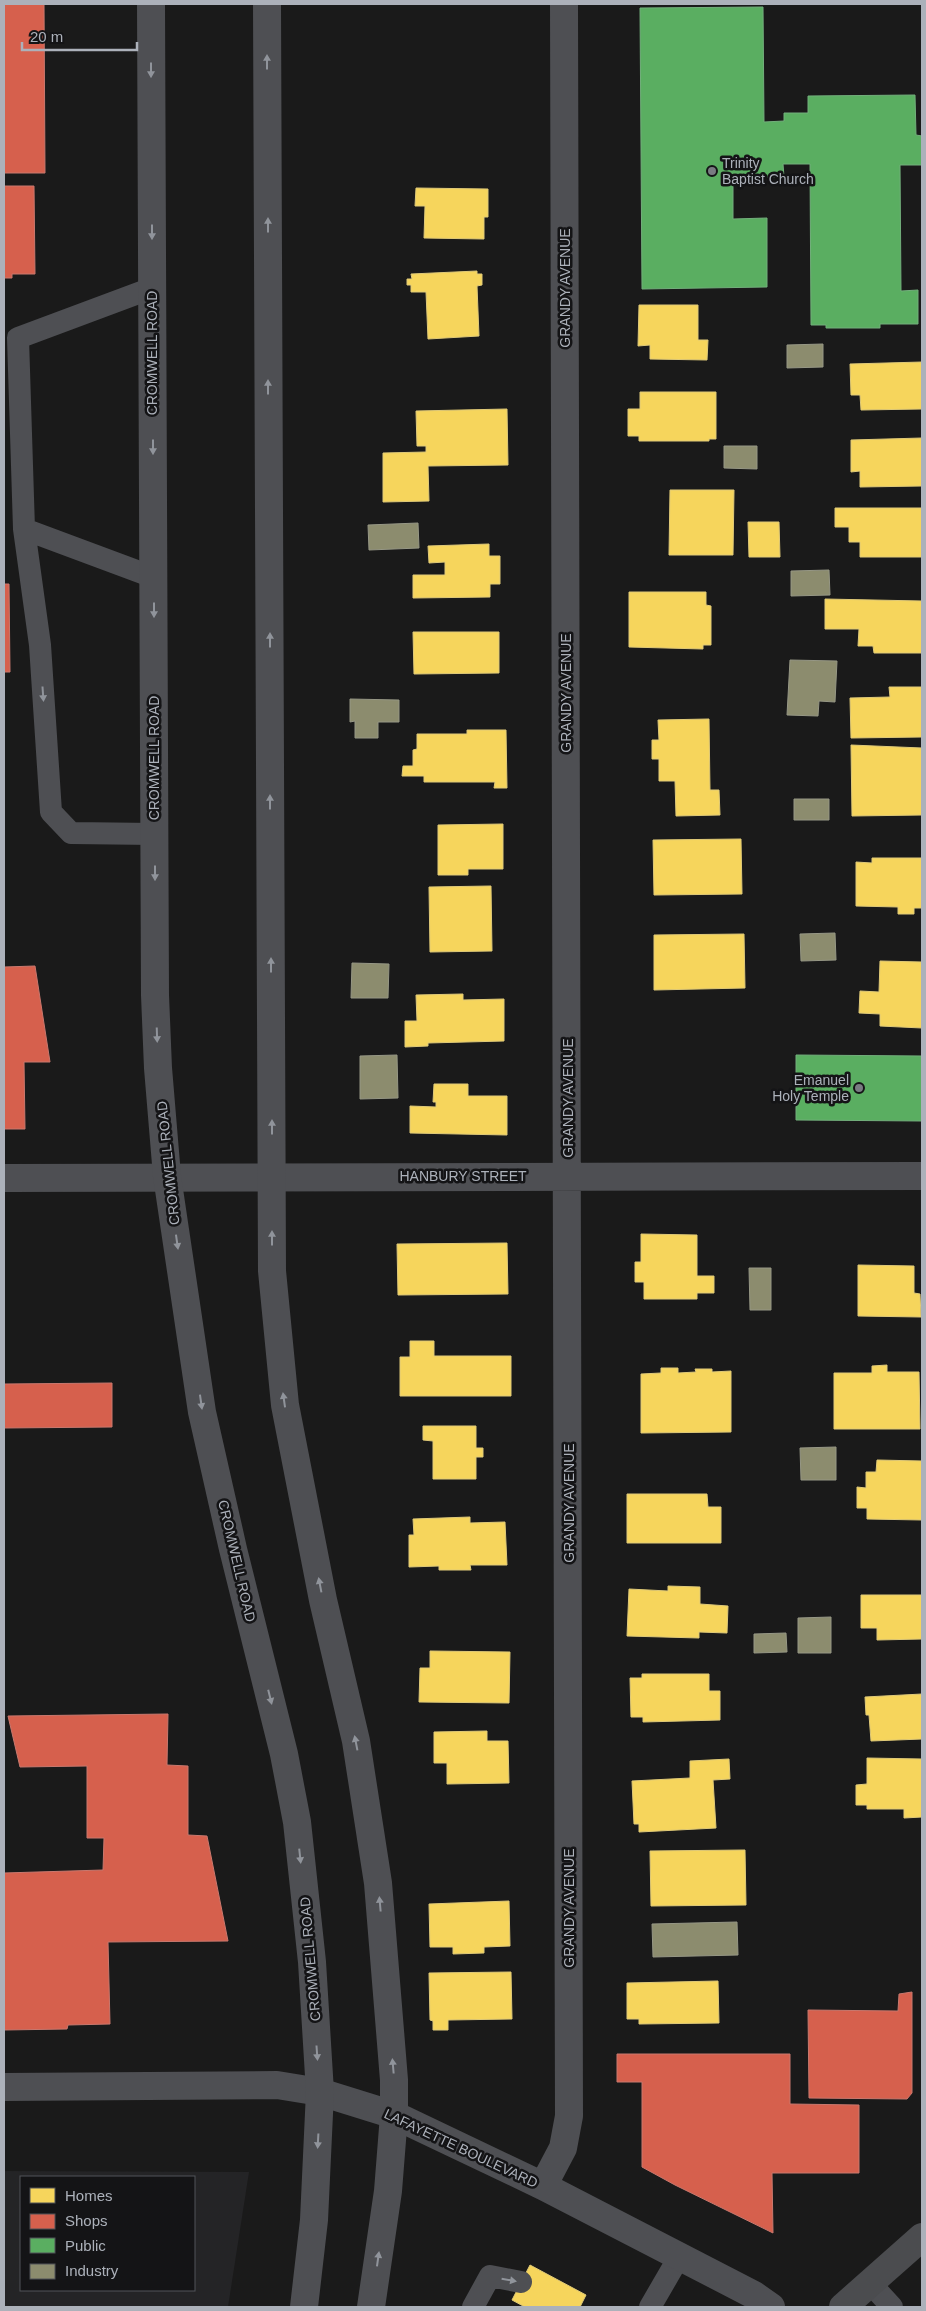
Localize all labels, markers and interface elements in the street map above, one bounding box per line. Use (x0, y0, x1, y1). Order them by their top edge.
scale bar (22, 20, 138, 52)
text: 20 m (30, 28, 63, 45)
one-way arrow (263, 54, 271, 70)
one-way arrow (147, 62, 155, 78)
place label: Trinity Baptist Church (722, 155, 814, 187)
marker: Trinity Baptist Church (706, 165, 718, 177)
one-way arrow (264, 216, 272, 232)
one-way arrow (148, 225, 156, 241)
street label: GRANDY AVENUE (557, 228, 573, 348)
street label: CROMWELL ROAD (144, 291, 160, 415)
one-way arrow (264, 379, 272, 395)
one-way arrow (149, 440, 157, 456)
one-way arrow (150, 602, 158, 618)
one-way arrow (265, 632, 273, 648)
street label: GRANDY AVENUE (558, 633, 574, 753)
one-way arrow (39, 686, 47, 702)
street label: CROMWELL ROAD (146, 696, 162, 820)
one-way arrow (266, 794, 274, 810)
one-way arrow (151, 865, 159, 881)
one-way arrow (267, 957, 275, 973)
one-way arrow (153, 1028, 161, 1044)
street label: GRANDY AVENUE (560, 1038, 576, 1158)
place label: Emanuel Holy Temple (772, 1072, 849, 1104)
marker: Emanuel Holy Temple (853, 1082, 865, 1094)
street label: CROMWELL ROAD (154, 1100, 182, 1226)
one-way arrow (268, 1119, 276, 1135)
street label: HANBURY STREET (399, 1168, 527, 1184)
one-way arrow (268, 1230, 276, 1246)
one-way arrow (173, 1234, 181, 1250)
one-way arrow (280, 1392, 288, 1408)
one-way arrow (197, 1395, 205, 1411)
street label: GRANDY AVENUE (561, 1443, 577, 1563)
street label: CROMWELL ROAD (215, 1498, 259, 1624)
one-way arrow (315, 1577, 323, 1593)
one-way arrow (266, 1690, 274, 1705)
one-way arrow (351, 1735, 359, 1751)
street label: GRANDY AVENUE (561, 1848, 577, 1968)
one-way arrow (296, 1849, 304, 1865)
street label: CROMWELL ROAD (297, 1896, 323, 2022)
one-way arrow (376, 1896, 384, 1912)
one-way arrow (314, 2045, 322, 2061)
one-way arrow (389, 2058, 397, 2074)
street label: LAFAYETTE BOULEVARD (382, 2105, 540, 2191)
one-way arrow (313, 2133, 321, 2149)
legend (20, 2176, 195, 2291)
text: Homes (65, 2187, 113, 2204)
text: Shops (65, 2212, 108, 2229)
text: Public (65, 2237, 106, 2254)
one-way arrow (374, 2251, 382, 2267)
text: Industry (65, 2262, 119, 2279)
one-way arrow (501, 2276, 517, 2284)

